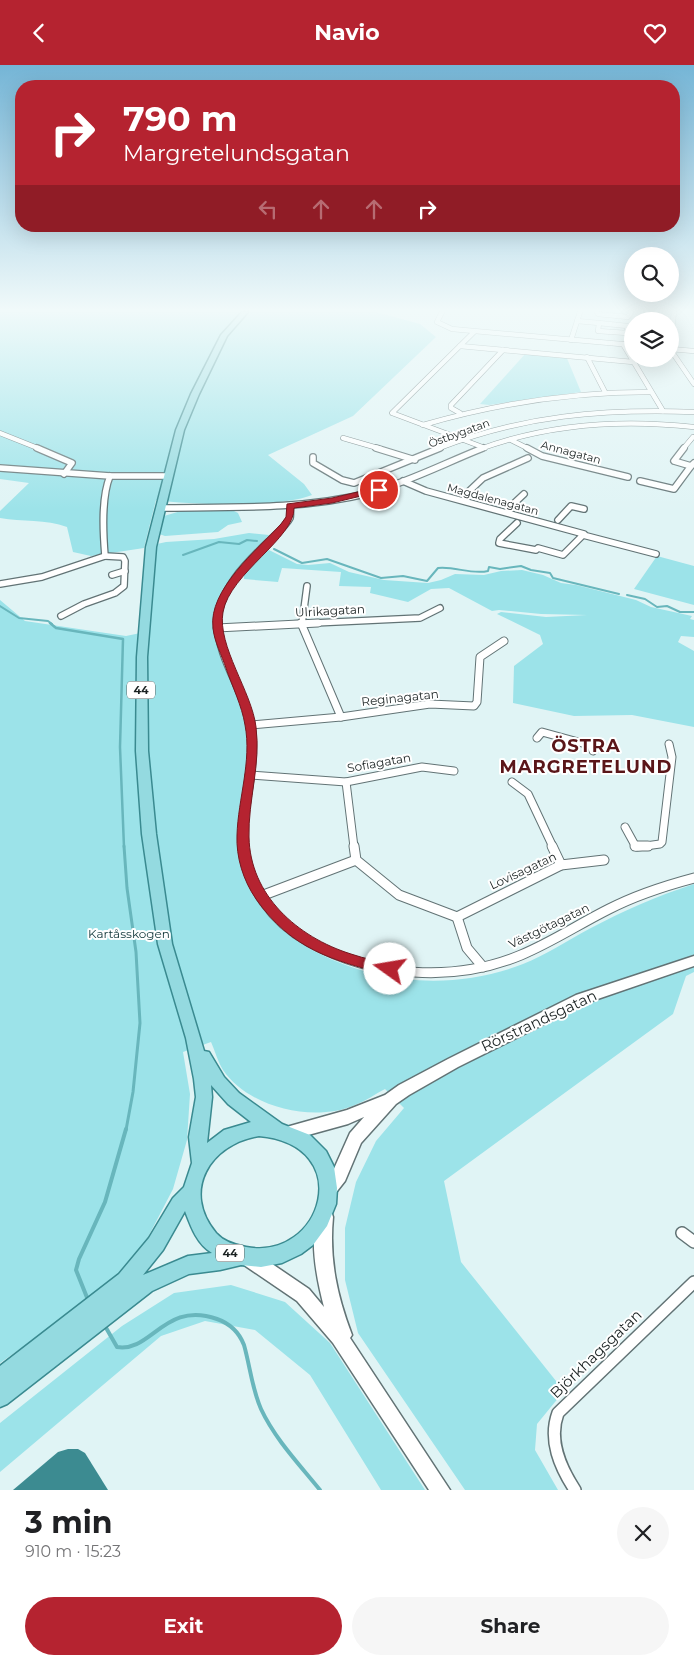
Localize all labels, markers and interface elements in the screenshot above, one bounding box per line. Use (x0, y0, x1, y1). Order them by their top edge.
icon: back (25, 19, 53, 47)
text: Navio (314, 19, 380, 46)
icon: heart (641, 19, 669, 47)
text: 790 m (123, 97, 237, 140)
icon: right (40, 100, 105, 165)
text: Margretelundsgatan (123, 140, 350, 167)
icon: left (254, 195, 282, 223)
icon: ahead (307, 195, 335, 223)
icon: ahead (360, 195, 388, 223)
icon: right (413, 195, 441, 223)
map controls (624, 247, 679, 367)
button: search (624, 247, 679, 302)
button: layers (624, 312, 679, 367)
street label: Östbygatan (426, 415, 492, 451)
street label: Annagatan (540, 437, 602, 467)
pin (358, 469, 400, 511)
icon: arrive (365, 476, 393, 504)
street label: Magdalenagatan (446, 480, 540, 518)
street label: Ulrikagatan (295, 601, 365, 620)
road number: 44 (127, 681, 155, 699)
street label: Reginagatan (361, 686, 439, 709)
district label: ÖSTRA MARGRETELUND (500, 735, 672, 778)
street label: Sofiagatan (346, 750, 412, 775)
street label: Lovisagatan (487, 849, 559, 893)
street label: Västgötagatan (506, 900, 592, 952)
park label: Kartåsskogen (88, 926, 170, 941)
position arrow (363, 942, 415, 994)
street label: Rörstrandsgatan (478, 985, 600, 1056)
road number: 44 (216, 1245, 244, 1261)
street label: Björkhagsgatan (546, 1305, 645, 1402)
text: 3 min (25, 1504, 112, 1541)
button: close (617, 1507, 669, 1559)
text: 910 m · 15:23 (25, 1542, 121, 1561)
button: Exit (25, 1597, 342, 1655)
button: Share (352, 1597, 669, 1655)

